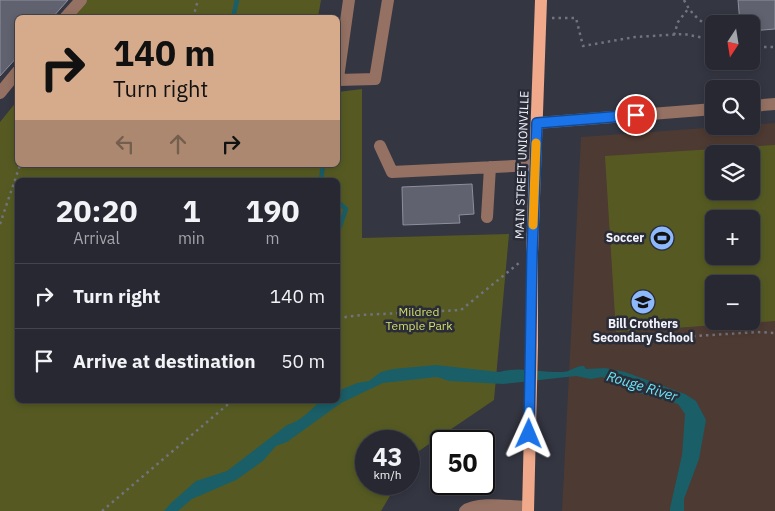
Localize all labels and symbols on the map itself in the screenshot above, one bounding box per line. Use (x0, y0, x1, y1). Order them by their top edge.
north arrow (705, 15, 760, 70)
street label: MAIN STREET UNIONVILLE (511, 91, 532, 239)
pin (615, 94, 657, 136)
sports icon: Soccer (649, 225, 675, 251)
place label: Soccer (606, 230, 644, 245)
school or university icon: Bill Crothers Secondary School (630, 289, 656, 315)
park label: Mildred Temple Park (385, 304, 453, 333)
place label: Bill Crothers Secondary School (593, 316, 694, 345)
water label: Rouge River (605, 367, 680, 406)
position arrow (502, 407, 554, 459)
speed limit sign: 50 (430, 430, 495, 495)

